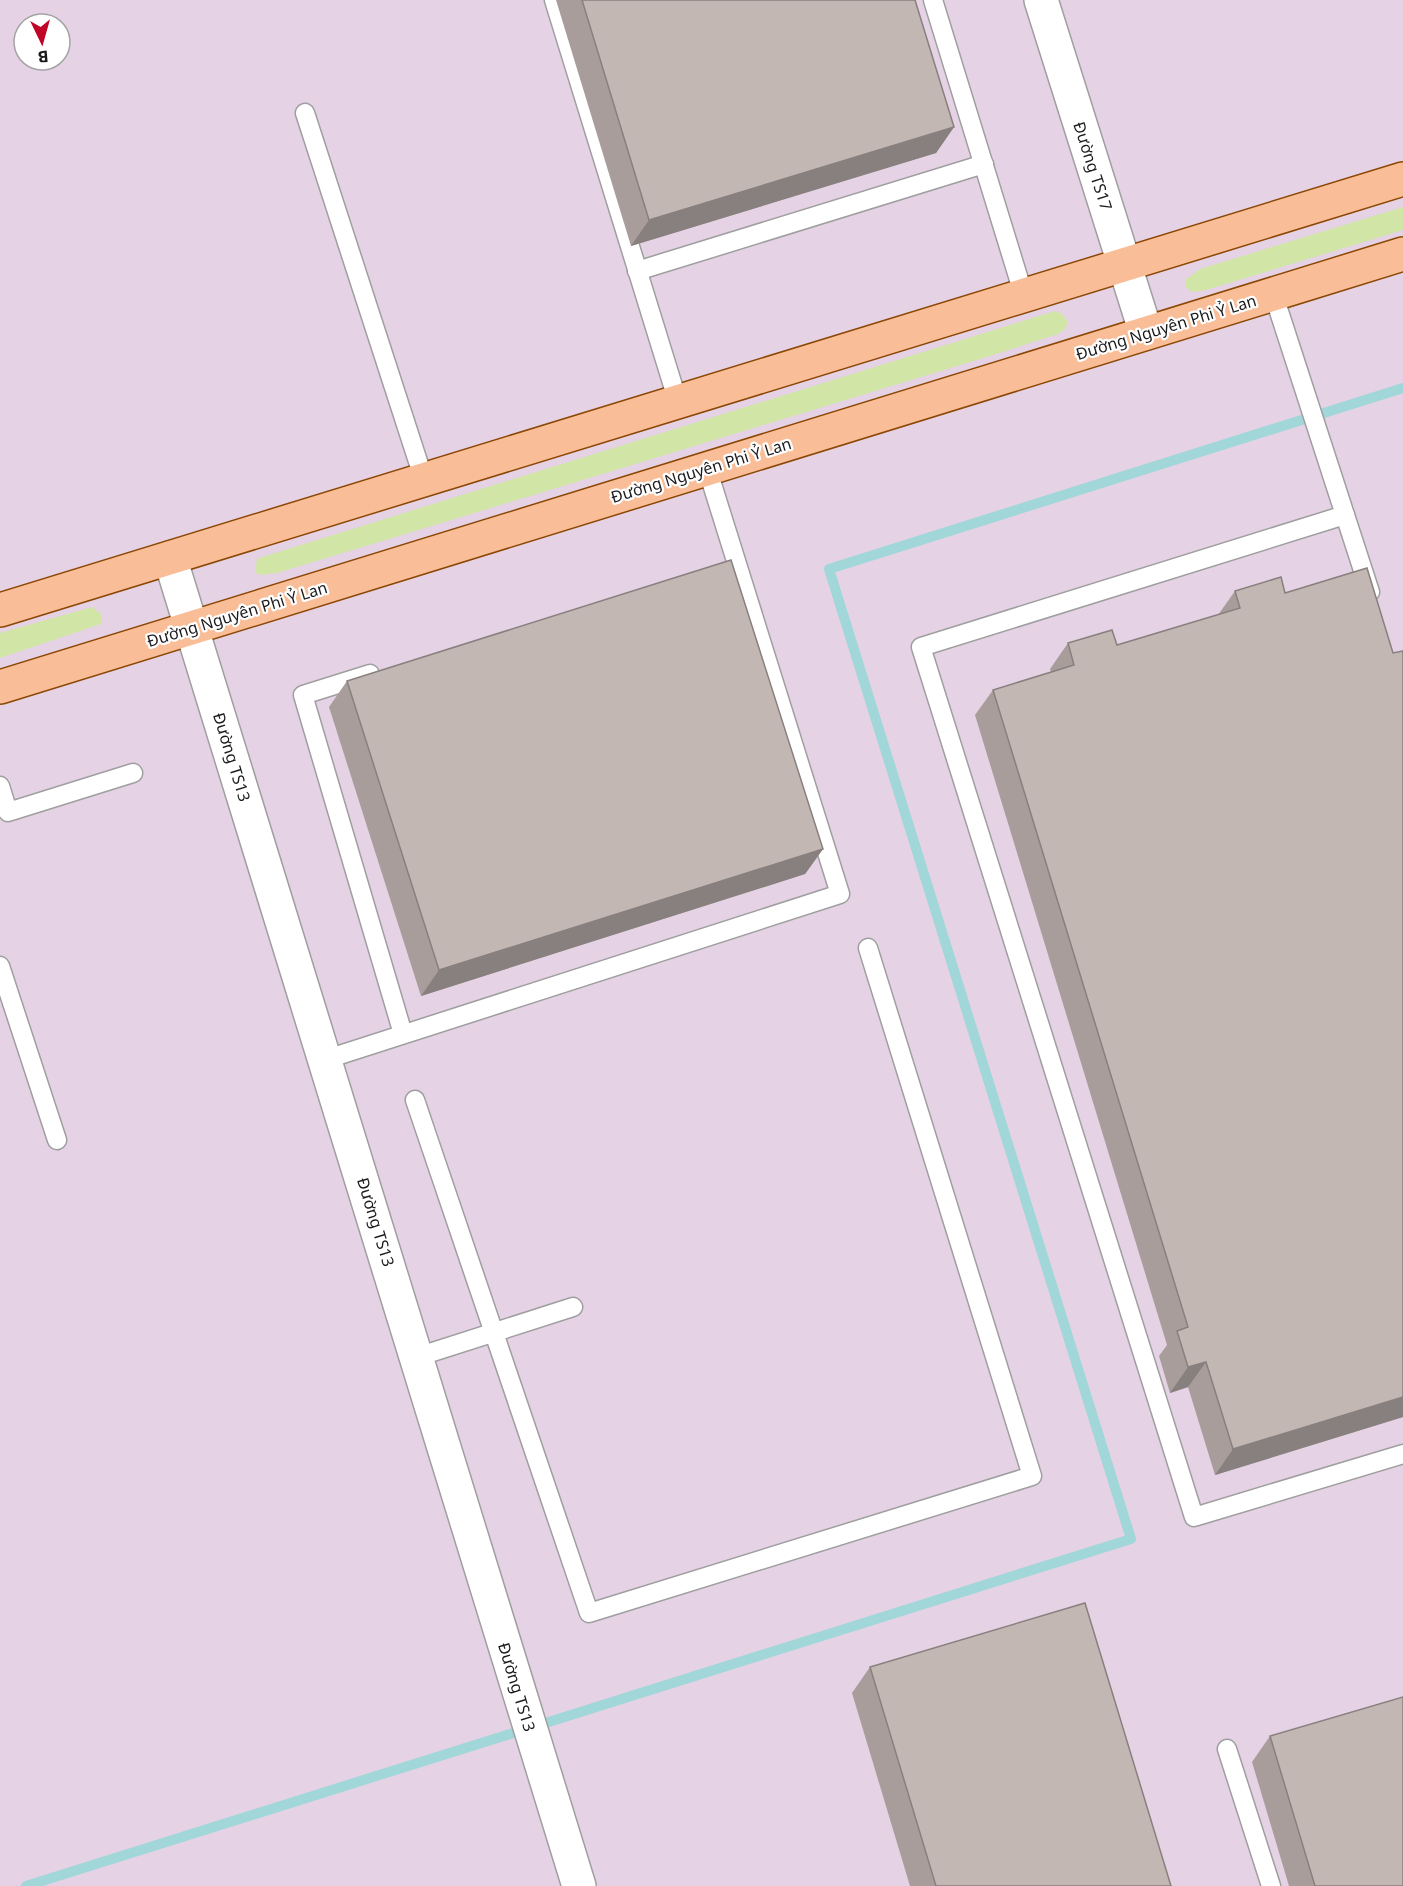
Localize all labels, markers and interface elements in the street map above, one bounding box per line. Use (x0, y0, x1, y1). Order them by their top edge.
north arrow (12, 12, 72, 72)
text: B (37, 46, 50, 68)
street label: Đường TS17 (1068, 119, 1118, 213)
street label: Đường Nguyên Phi Ỷ Lan (1073, 289, 1259, 365)
street label: Đường Nguyên Phi Ỷ Lan (608, 432, 794, 508)
street label: Đường Nguyên Phi Ỷ Lan (144, 576, 330, 652)
street label: Đường TS13 (208, 710, 256, 804)
street label: Đường TS13 (352, 1175, 400, 1269)
street label: Đường TS13 (493, 1640, 541, 1734)

